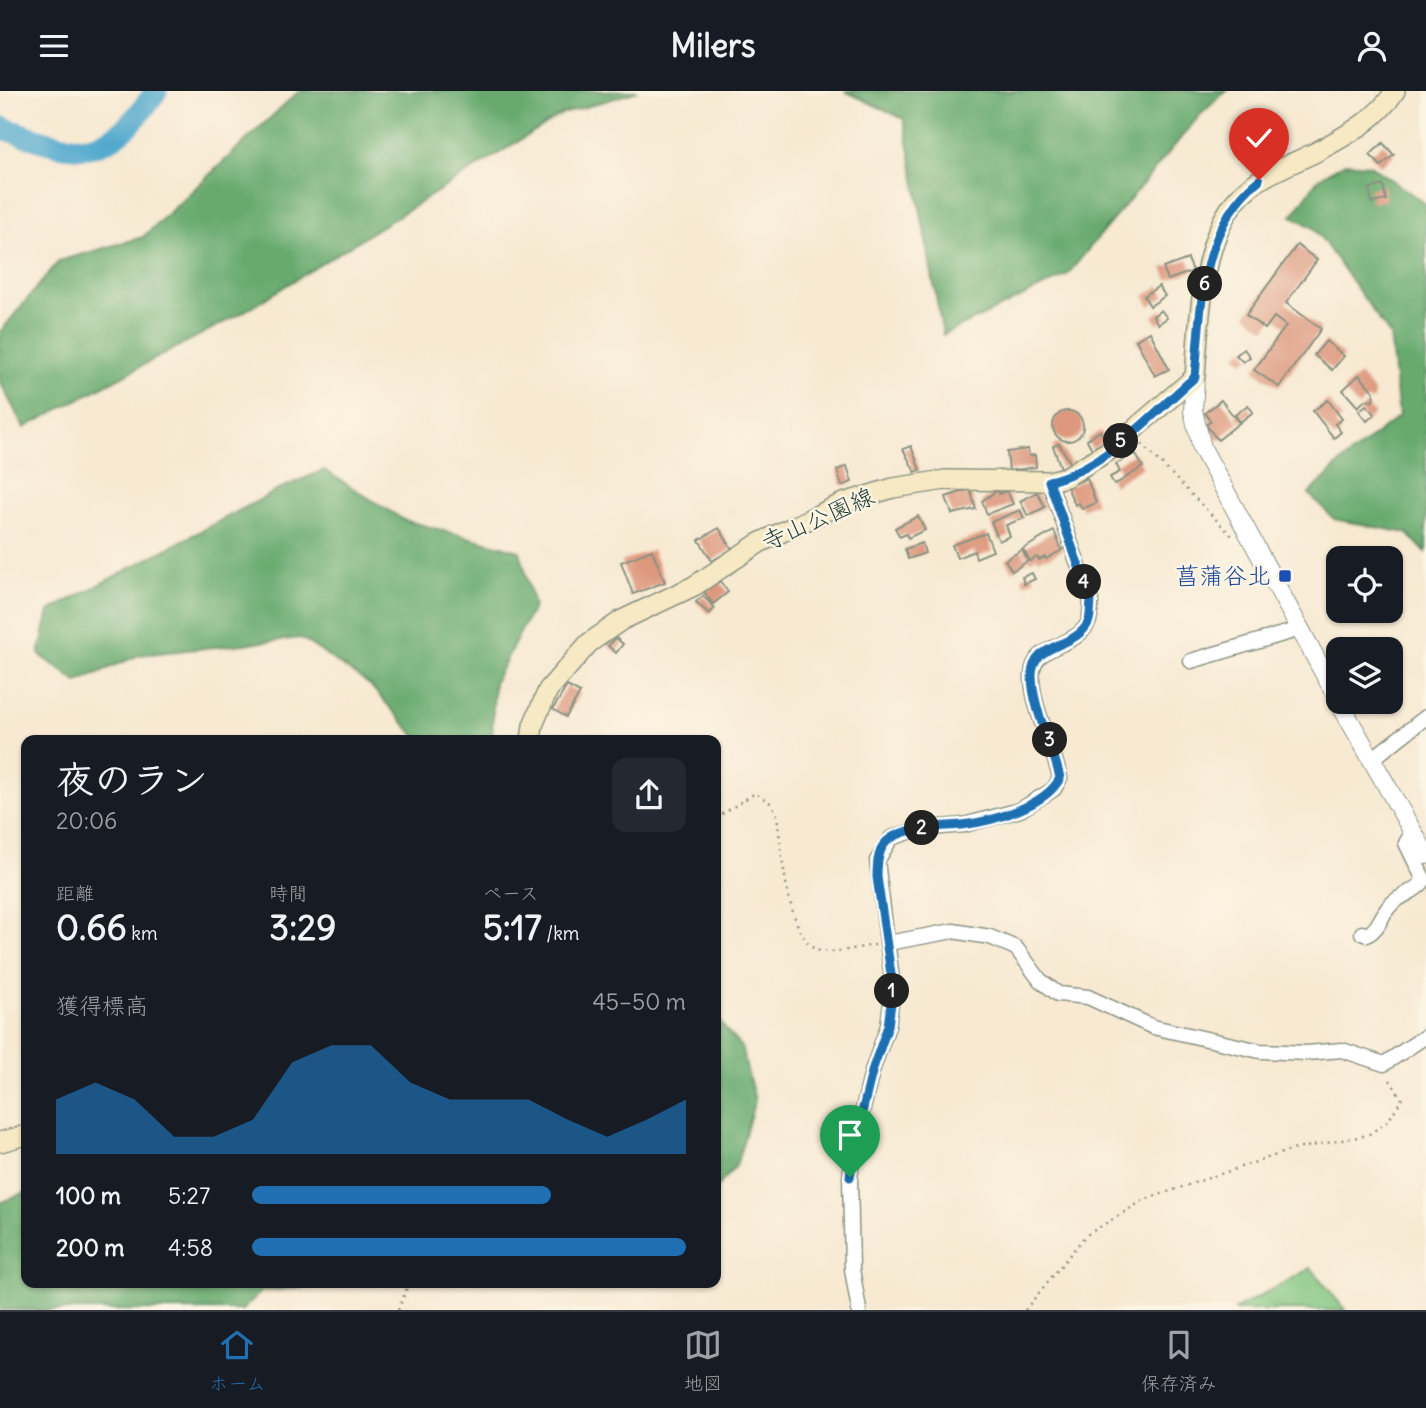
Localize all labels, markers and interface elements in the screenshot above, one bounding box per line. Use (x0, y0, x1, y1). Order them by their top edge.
text: Milers (670, 25, 756, 66)
icon: menu (35, 27, 73, 65)
icon: person (1353, 27, 1391, 65)
pin (1229, 108, 1289, 180)
icon: check (1240, 119, 1278, 157)
pin: 6 (1188, 267, 1222, 301)
text: 6 (1199, 271, 1210, 295)
pin: 5 (1104, 423, 1138, 459)
text: 5 (1115, 428, 1126, 452)
street label: 寺山公園線 (757, 480, 879, 556)
map controls (1326, 546, 1403, 714)
button: locate (1326, 546, 1403, 623)
place label: 菖蒲谷北 (1175, 560, 1271, 590)
pin: 4 (1066, 565, 1102, 599)
marker: 菖蒲谷北 (1277, 568, 1293, 584)
text: 4 (1078, 569, 1089, 593)
button: layers (1326, 637, 1403, 714)
pin: 3 (1032, 723, 1068, 757)
text: 3 (1044, 727, 1055, 751)
text: 夜のラン (56, 756, 208, 803)
button: share (612, 758, 686, 832)
text: 20:06 (56, 806, 117, 835)
pin: 2 (904, 811, 940, 845)
text: 2 (916, 815, 927, 839)
text: 距離 (56, 881, 94, 905)
text: 時間 (269, 881, 307, 905)
text: ペース (483, 881, 539, 905)
text: 0.66 (56, 905, 127, 949)
text: 3:29 (269, 905, 336, 949)
text: 5:17 (483, 905, 542, 949)
text: km (127, 921, 158, 945)
text: /km (542, 921, 580, 945)
pin: 1 (874, 974, 910, 1009)
text: 1 (888, 978, 895, 1002)
text: 45–50 m (592, 987, 686, 1016)
text: 獲得標高 (56, 991, 148, 1020)
pin (820, 1105, 880, 1177)
icon: arrive (831, 1116, 869, 1154)
text: 100 m (56, 1181, 121, 1210)
text: 5:27 (168, 1181, 210, 1210)
text: 200 m (56, 1233, 125, 1262)
text: 4:58 (168, 1233, 213, 1262)
tab: ホーム (209, 1326, 266, 1395)
tab: 地図 (684, 1326, 722, 1395)
tab: 保存済み (1141, 1326, 1217, 1395)

